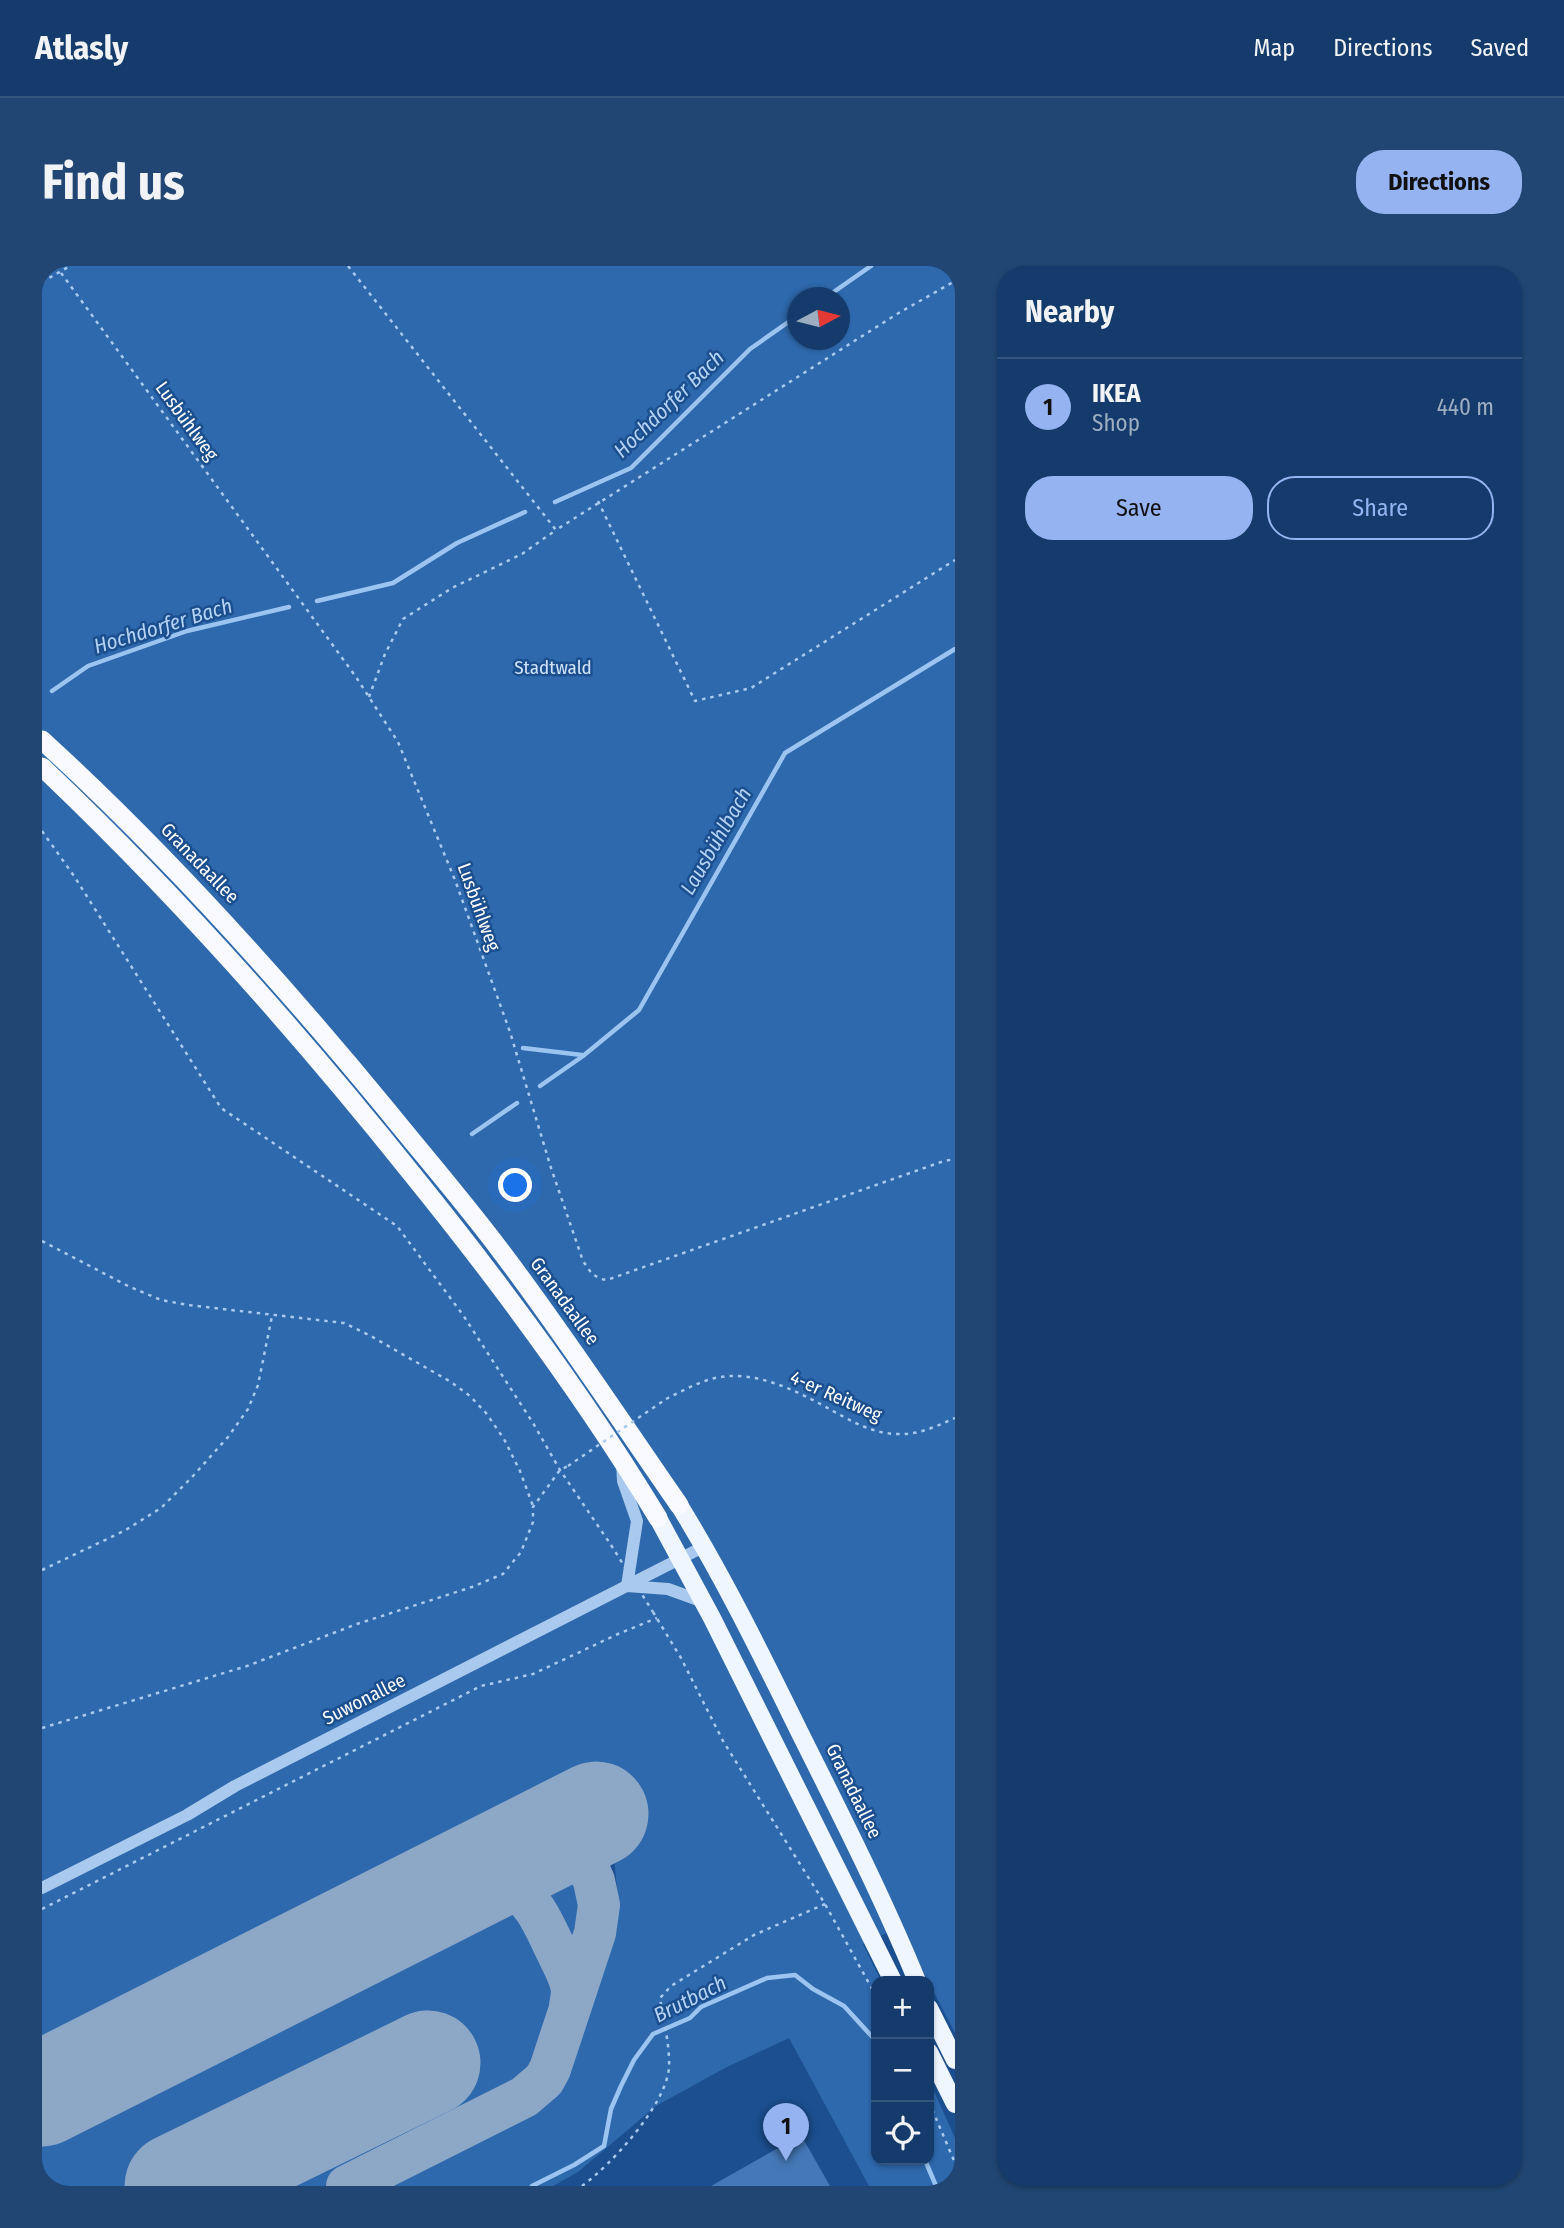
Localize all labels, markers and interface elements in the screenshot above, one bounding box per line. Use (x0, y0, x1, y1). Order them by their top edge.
text: Atlasly (35, 28, 128, 68)
text: Map (1254, 34, 1295, 62)
text: Directions (1333, 34, 1432, 62)
text: Saved (1470, 34, 1529, 62)
button: Directions (1356, 150, 1522, 214)
text: Find us (42, 153, 185, 212)
north arrow (787, 287, 850, 350)
text: Nearby (1025, 294, 1114, 330)
water label: Hochdorfer Bach (608, 345, 730, 463)
street label: Lusbühlweg (151, 377, 223, 465)
text: IKEA (1092, 378, 1141, 409)
text: 1 (1043, 393, 1053, 421)
text: 440 m (1437, 393, 1494, 421)
text: Shop (1092, 409, 1140, 437)
button: Save (1025, 476, 1253, 540)
button: Share (1267, 476, 1494, 540)
water label: Hochdorfer Bach (91, 593, 235, 659)
park label: Stadtwald (514, 656, 592, 679)
water label: Lausbühlbach (675, 783, 757, 899)
street label: Granadaallee (156, 818, 244, 908)
street label: Lusbühlweg (452, 860, 506, 954)
your location (498, 1168, 532, 1202)
street label: Granadaallee (525, 1253, 605, 1349)
street label: 4-er Reitweg (787, 1366, 885, 1426)
street label: Suwonallee (319, 1668, 409, 1730)
street label: Granadaallee (821, 1740, 887, 1842)
water label: Brutbach (649, 1970, 731, 2028)
map controls (871, 1976, 934, 2165)
button: + (871, 1976, 934, 2039)
button: − (871, 2039, 934, 2102)
button: locate (871, 2102, 934, 2165)
pin: 1 (763, 2103, 809, 2161)

